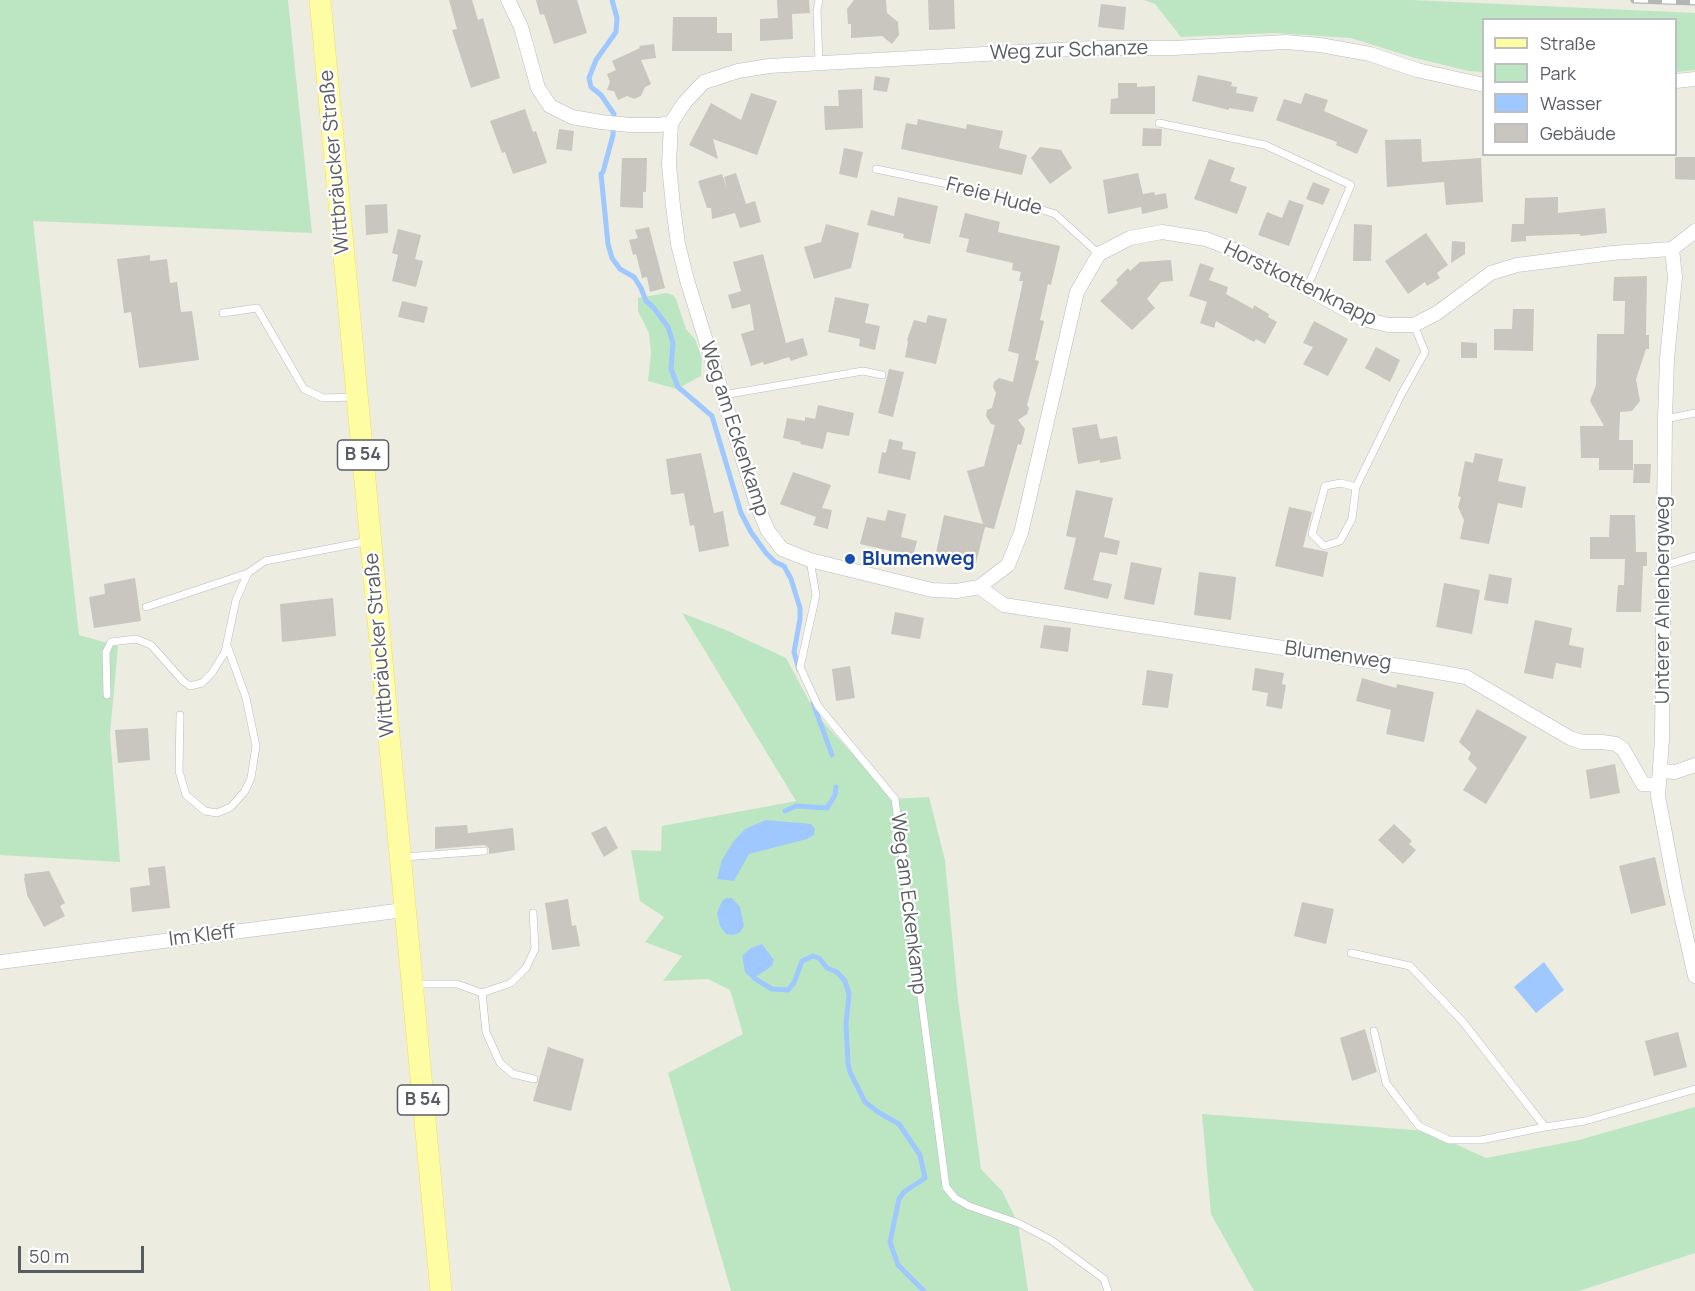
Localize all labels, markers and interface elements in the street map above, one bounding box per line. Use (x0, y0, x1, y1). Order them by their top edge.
legend (1482, 18, 1677, 156)
text: Straße (1540, 31, 1596, 55)
street label: Weg zur Schanze (989, 36, 1149, 66)
text: Park (1540, 61, 1576, 85)
street label: Wittbräucker Straße (315, 69, 355, 255)
text: Wasser (1540, 91, 1602, 115)
text: Gebäude (1540, 121, 1616, 145)
street label: Freie Hude (943, 173, 1045, 221)
street label: Horstkottenknapp (1220, 237, 1380, 331)
street label: Weg am Eckenkamp (694, 339, 774, 519)
road number: B 54 (338, 440, 388, 470)
street label: Unterer Ahlenbergweg (1651, 496, 1675, 704)
place label: Blumenweg (862, 547, 975, 571)
street label: Wittbräucker Straße (360, 552, 400, 738)
marker: Blumenweg (843, 552, 857, 566)
street label: Blumenweg (1283, 637, 1393, 675)
street label: Weg am Eckenkamp (885, 812, 931, 996)
street label: Im Kleff (167, 920, 237, 952)
road number: B 54 (398, 1085, 448, 1115)
scale bar (21, 1234, 147, 1272)
text: 50 m (29, 1244, 69, 1268)

